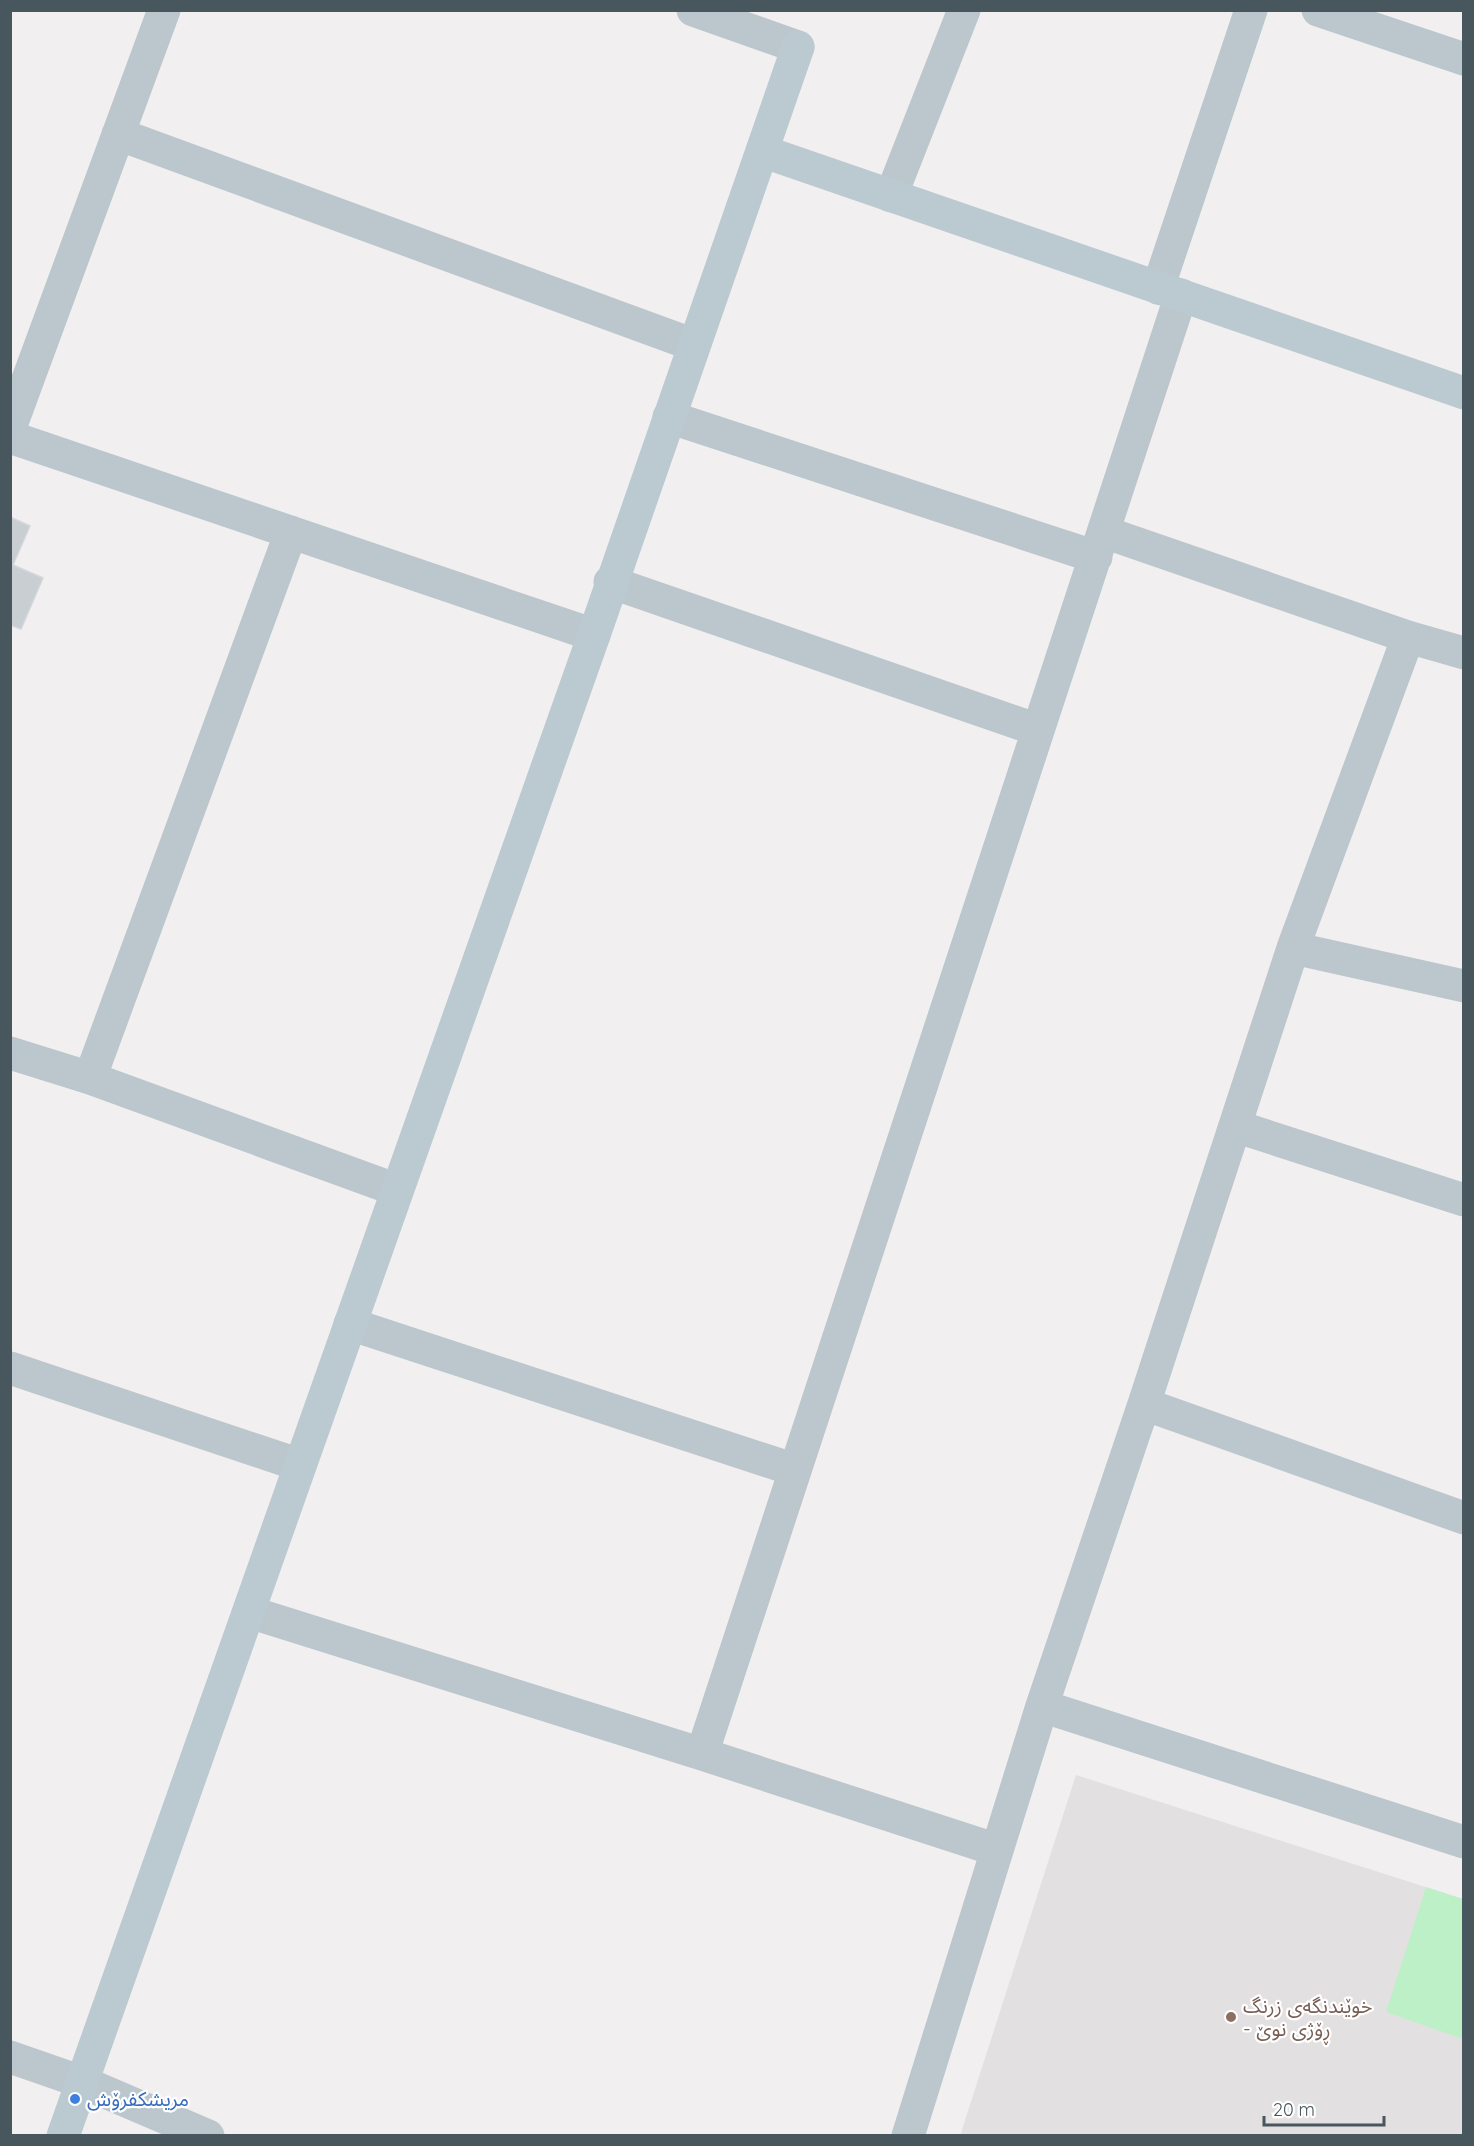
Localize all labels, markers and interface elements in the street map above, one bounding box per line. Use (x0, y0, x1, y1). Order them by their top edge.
place label: خوێندنگەی زرنگ - ڕۆژی نوێ (1243, 1993, 1373, 2046)
marker: خوێندنگەی زرنگ - ڕۆژی نوێ (1224, 2010, 1238, 2024)
place label: مریشکفرۆش (87, 2086, 189, 2111)
scale bar (1264, 2089, 1384, 2127)
marker: مریشکفرۆش (68, 2092, 82, 2106)
text: 20 m (1273, 2098, 1315, 2121)

